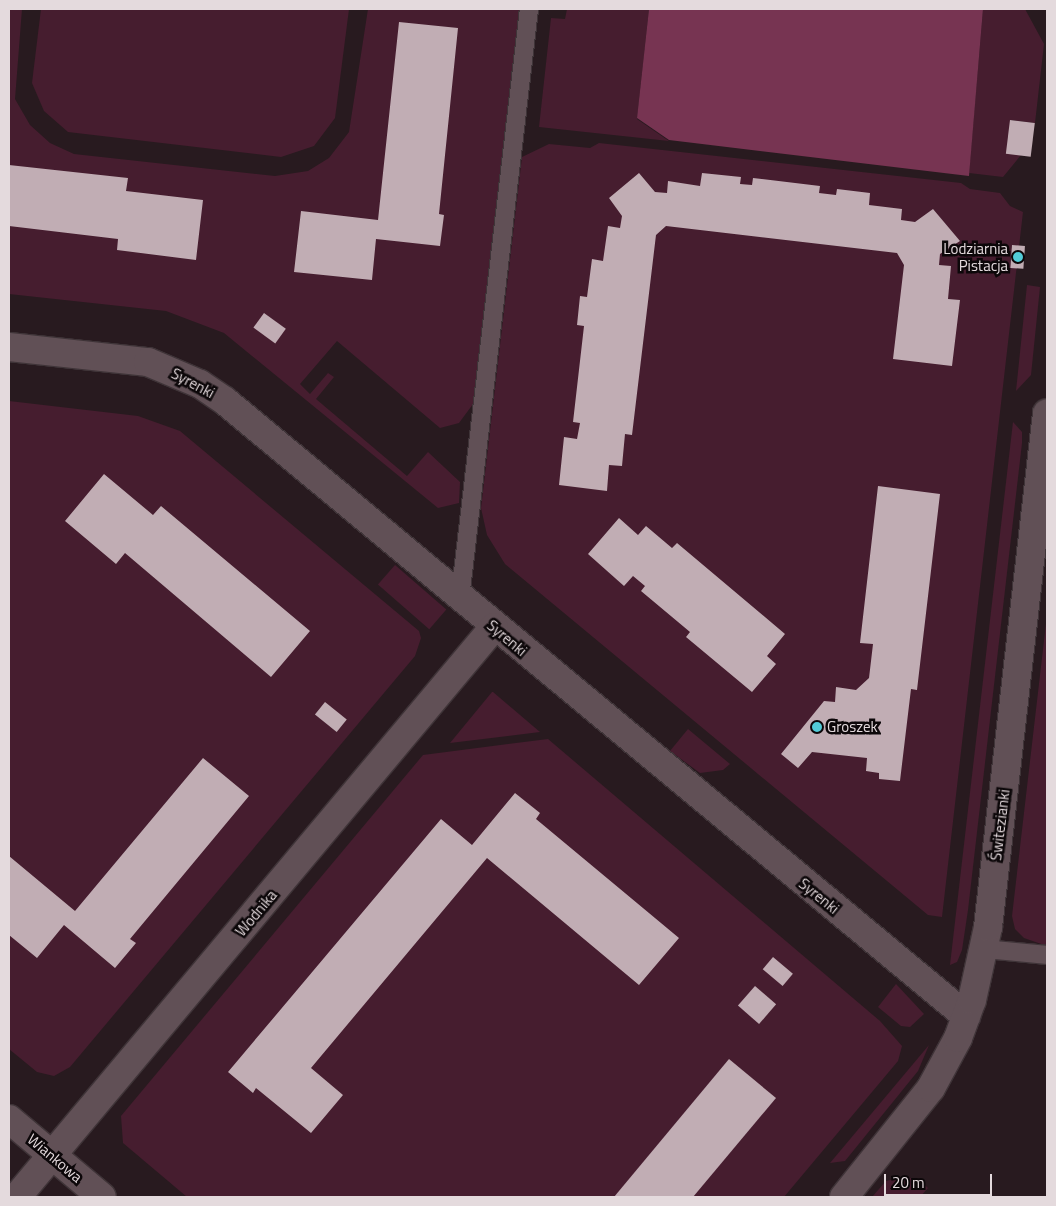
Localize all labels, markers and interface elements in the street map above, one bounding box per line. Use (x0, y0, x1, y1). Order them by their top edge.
place label: Lodziarnia Pistacja (943, 239, 1008, 274)
marker: Lodziarnia Pistacja (1012, 251, 1024, 263)
street label: Syrenki (168, 364, 218, 402)
street label: Syrenki (483, 616, 531, 660)
place label: Groszek (827, 718, 878, 736)
marker: Groszek (811, 721, 823, 733)
street label: Świtezianki (987, 788, 1013, 862)
street label: Syrenki (795, 874, 843, 918)
street label: Wodnika (231, 886, 281, 940)
street label: Wiankowa (24, 1130, 86, 1186)
scale bar (886, 1164, 994, 1196)
text: 20 m (892, 1171, 925, 1194)

